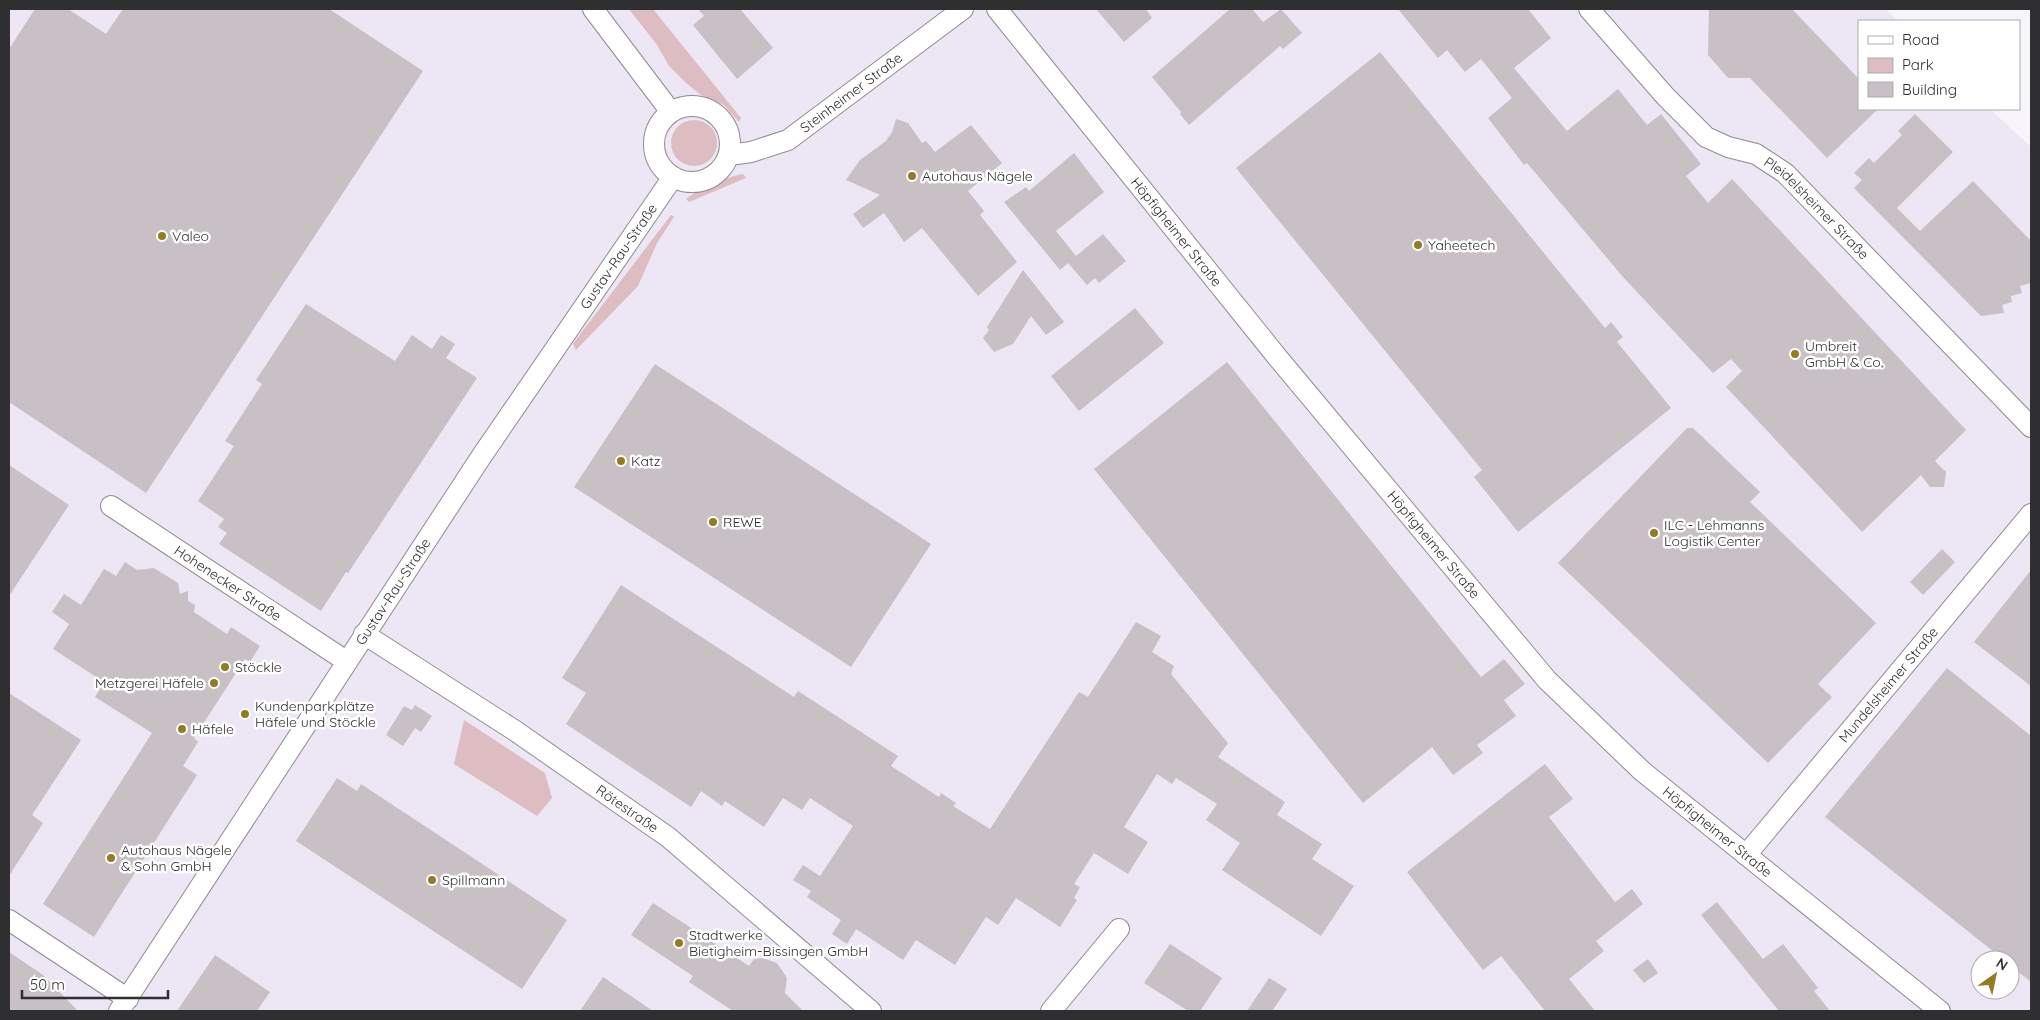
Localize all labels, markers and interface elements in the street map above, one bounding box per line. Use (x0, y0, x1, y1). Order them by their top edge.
legend (1858, 20, 2020, 110)
text: Road (1902, 30, 1939, 49)
street label: Steinheimer Straße (796, 49, 906, 137)
text: Park (1902, 55, 1934, 74)
text: Building (1902, 80, 1957, 99)
street label: Pleidelsheimer Straße (1761, 153, 1873, 263)
place label: Autohaus Nägele (922, 167, 1033, 185)
marker: Autohaus Nägele (906, 170, 918, 182)
street label: Höpfigheimer Straße (1127, 173, 1226, 290)
street label: Gustav-Rau-Straße (576, 200, 661, 313)
place label: Valeo (172, 227, 209, 245)
marker: Valeo (156, 230, 168, 242)
place label: Yaheetech (1428, 236, 1495, 254)
marker: Yaheetech (1412, 239, 1424, 251)
place label: Umbreit GmbH & Co. (1805, 337, 1883, 371)
marker: Umbreit GmbH & Co. (1789, 348, 1801, 360)
place label: Katz (631, 452, 661, 470)
marker: Katz (615, 455, 627, 467)
street label: Höpfigheimer Straße (1383, 487, 1484, 602)
place label: REWE (723, 513, 762, 531)
marker: REWE (707, 516, 719, 528)
place label: ILC - Lehmanns Logistik Center (1664, 516, 1764, 550)
marker: ILC - Lehmanns Logistik Center (1648, 527, 1660, 539)
street label: Gustav-Rau-Straße (352, 535, 435, 649)
street label: Hohenecker Straße (171, 541, 285, 625)
street label: Mundelsheimer Straße (1835, 623, 1942, 746)
place label: Stöckle (235, 658, 282, 676)
marker: Stöckle (219, 661, 231, 673)
place label: Metzgerei Häfele (95, 674, 204, 692)
marker: Metzgerei Häfele (208, 677, 220, 689)
place label: Kundenparkplätze Häfele und Stöckle (255, 697, 376, 731)
marker: Kundenparkplätze Häfele und Stöckle (239, 708, 251, 720)
place label: Häfele (192, 720, 234, 738)
marker: Häfele (176, 723, 188, 735)
street label: Rötestraße (593, 781, 662, 837)
street label: Höpfigheimer Straße (1659, 782, 1776, 881)
place label: Autohaus Nägele & Sohn GmbH (121, 841, 232, 875)
marker: Autohaus Nägele & Sohn GmbH (105, 852, 117, 864)
place label: Spillmann (442, 871, 505, 889)
marker: Spillmann (426, 874, 438, 886)
place label: Stadtwerke Bietigheim-Bissingen GmbH (689, 926, 868, 960)
marker: Stadtwerke Bietigheim-Bissingen GmbH (673, 937, 685, 949)
north arrow (1970, 950, 2020, 1000)
text: N (1993, 954, 2011, 974)
scale bar (22, 968, 169, 1000)
text: 50 m (30, 975, 65, 994)

